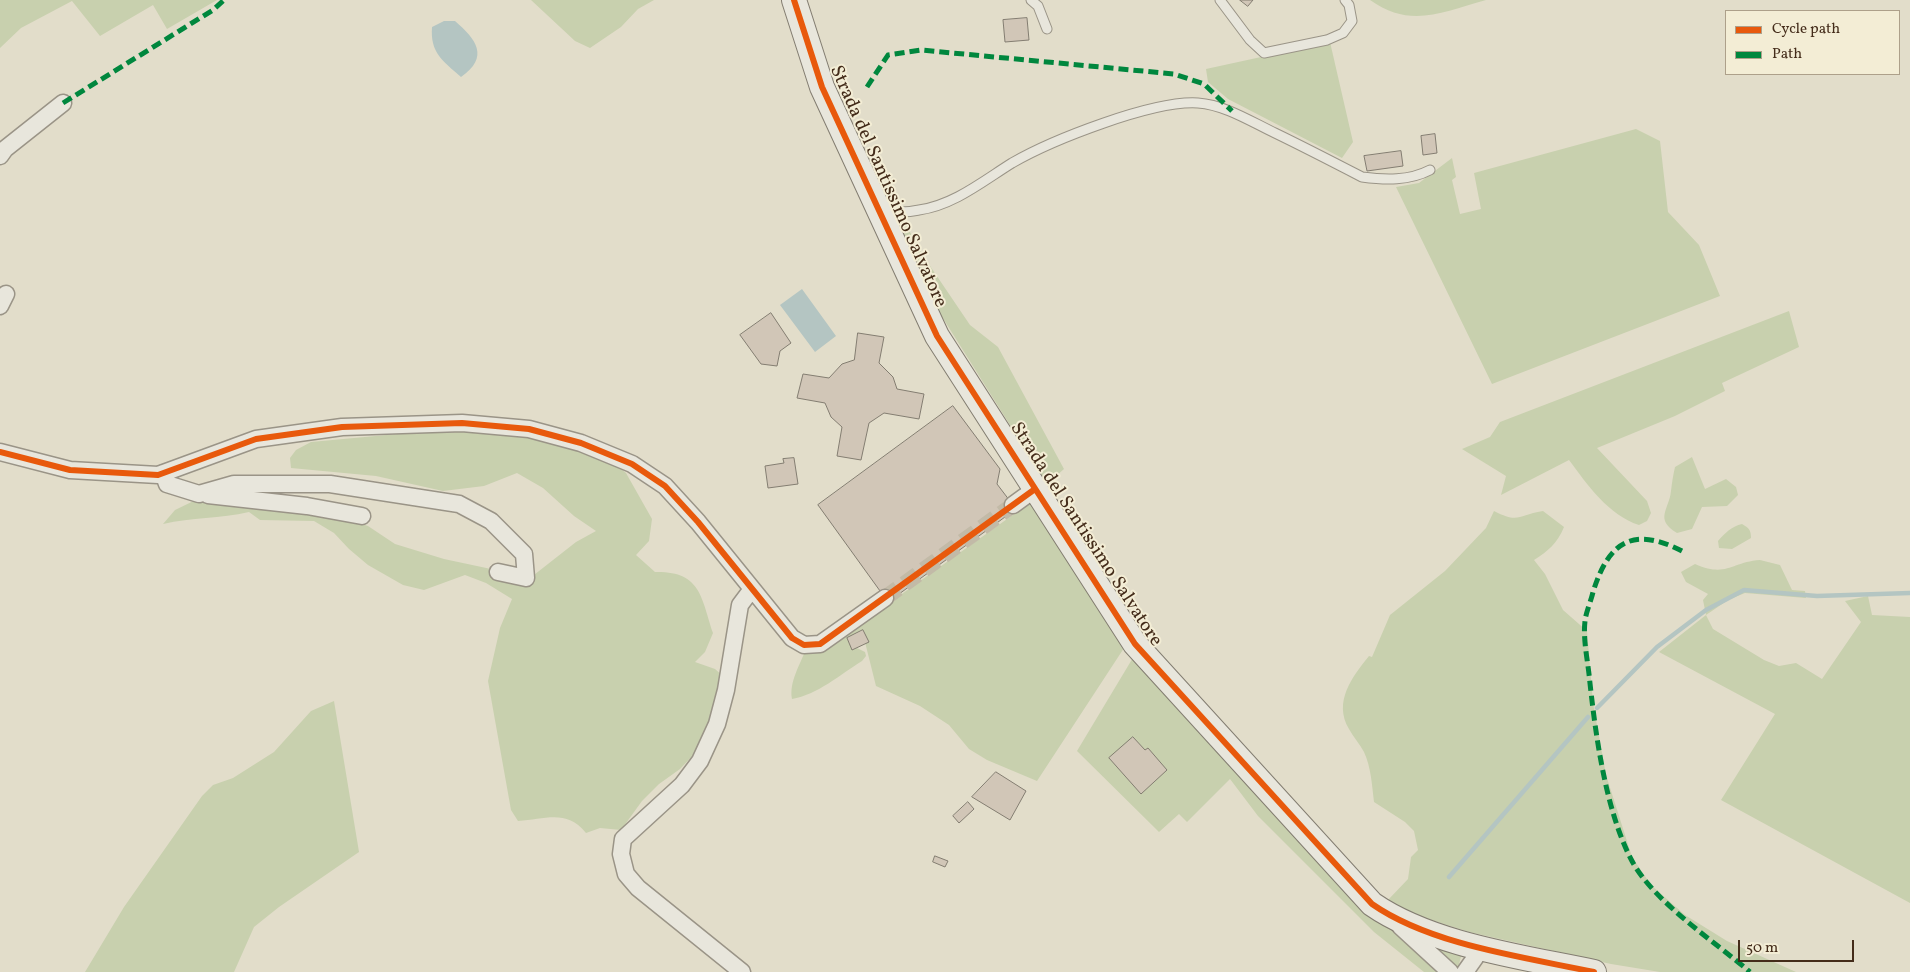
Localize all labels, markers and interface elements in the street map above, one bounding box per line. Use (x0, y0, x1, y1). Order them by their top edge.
legend (1725, 10, 1900, 75)
text: Cycle path (1772, 19, 1840, 40)
text: Path (1772, 44, 1802, 65)
street label: Strada del Santissimo Salvatore (823, 62, 951, 312)
street label: Strada del Santissimo Salvatore (1004, 419, 1166, 651)
scale bar (1740, 930, 1856, 962)
text: 50 m (1746, 938, 1778, 959)

